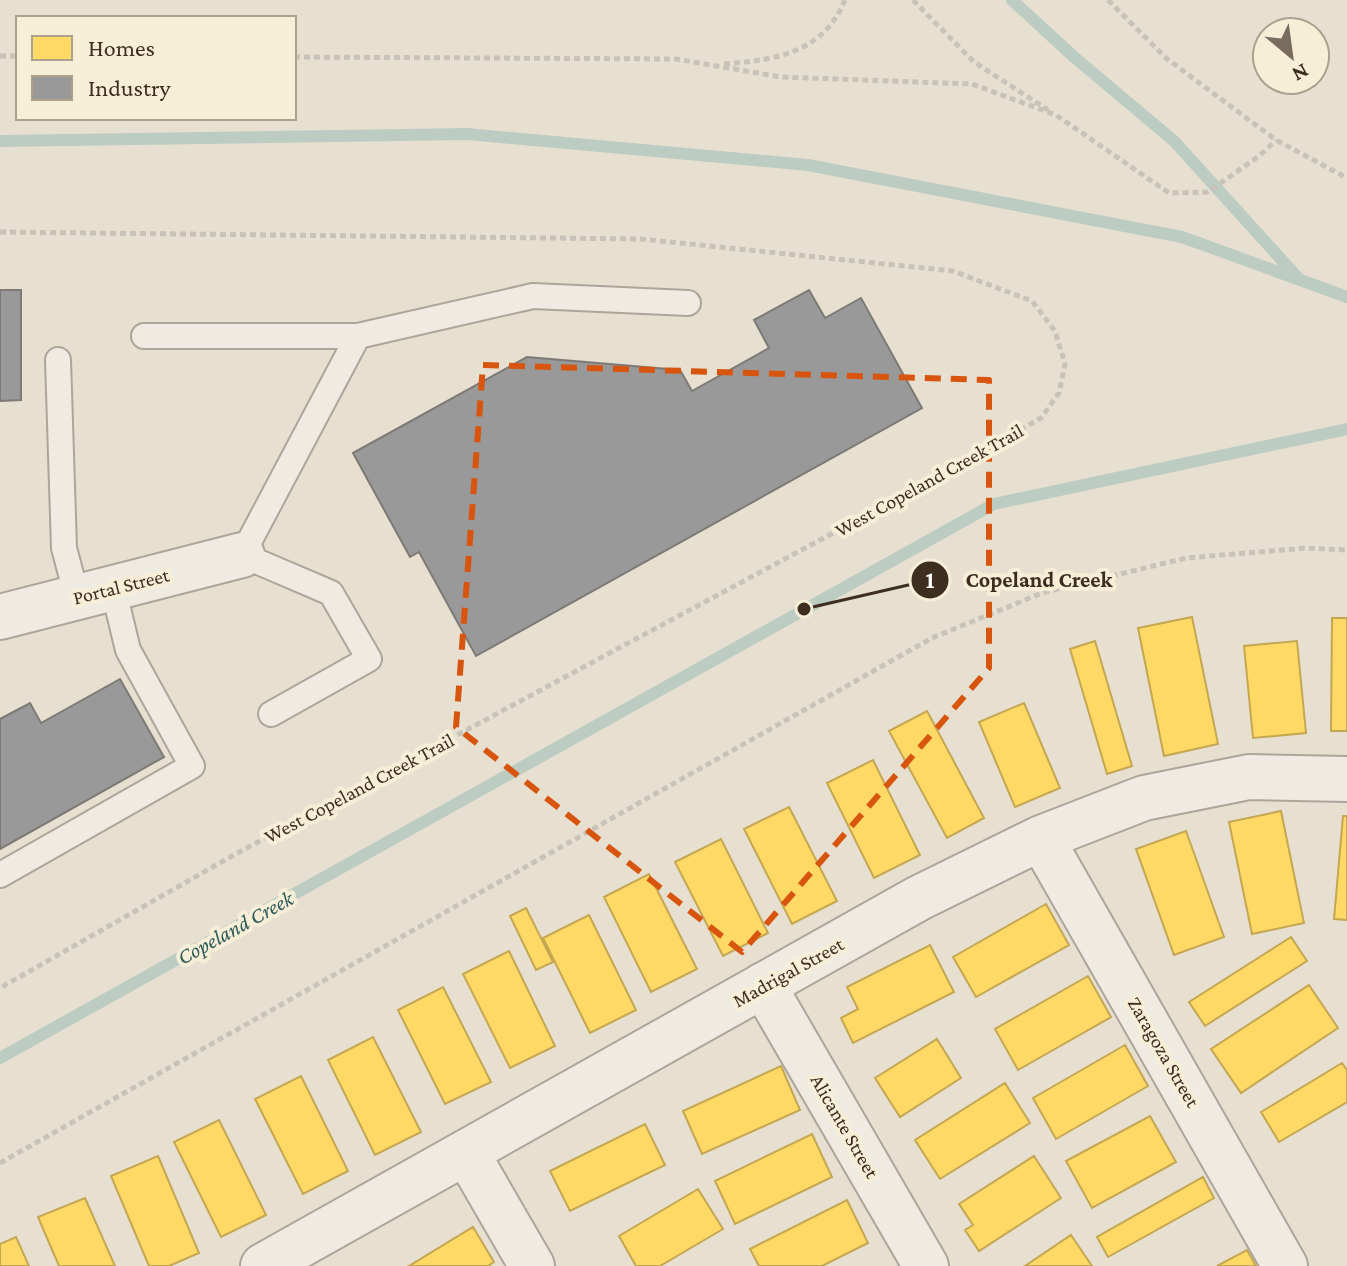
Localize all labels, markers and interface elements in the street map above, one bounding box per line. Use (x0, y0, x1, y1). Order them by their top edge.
legend (16, 16, 296, 120)
north arrow (1251, 16, 1331, 96)
text: Homes (88, 34, 155, 61)
text: N (1288, 58, 1313, 88)
text: Industry (88, 74, 171, 101)
street label: West Copeland Creek Trail (831, 419, 1027, 542)
callout: Copeland Creek (910, 557, 1129, 603)
street label: Portal Street (71, 563, 172, 609)
text: 1 (926, 566, 935, 593)
text: Copeland Creek (965, 567, 1114, 592)
street label: West Copeland Creek Trail (260, 729, 458, 848)
water label: Copeland Creek (173, 885, 299, 970)
street label: Madrigal Street (729, 932, 848, 1012)
street label: Zaragoza Street (1123, 993, 1205, 1112)
street label: Alicante Street (806, 1070, 884, 1182)

